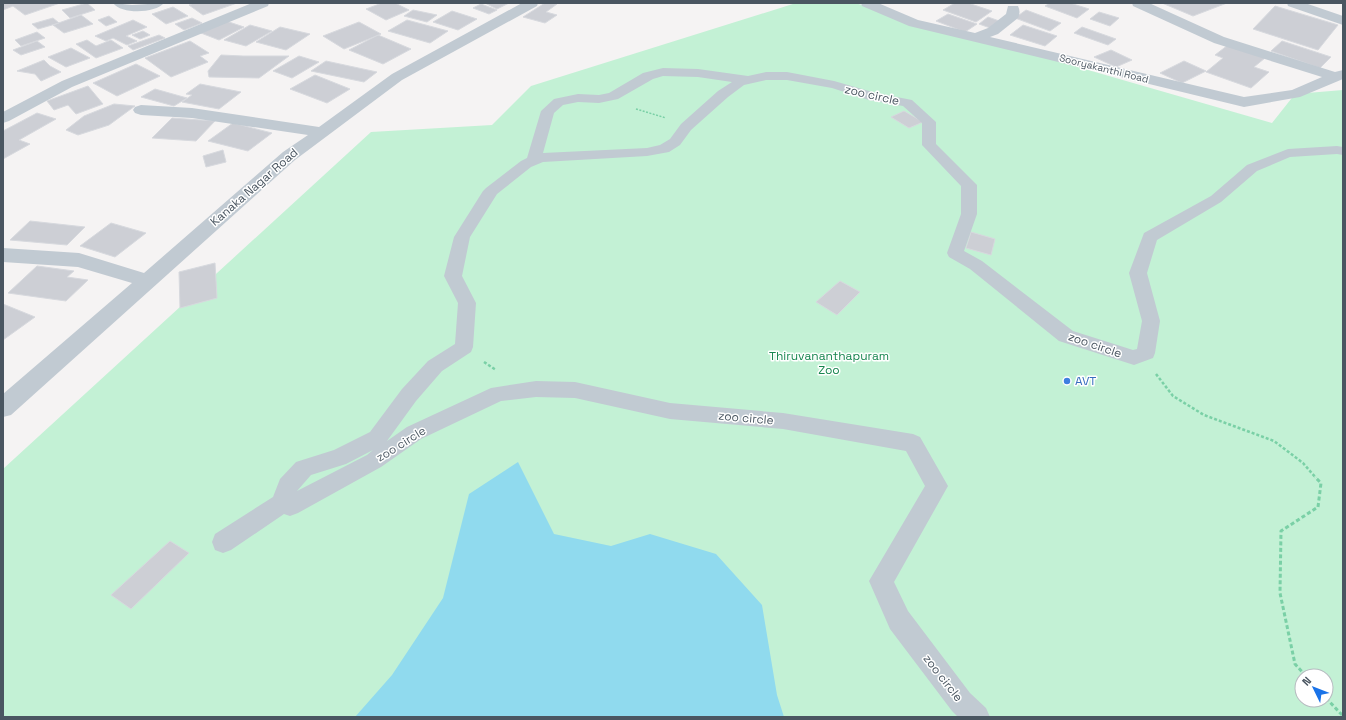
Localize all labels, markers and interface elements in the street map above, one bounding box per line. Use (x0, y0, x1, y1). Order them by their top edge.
street label: Sooryakanthi Road (1058, 51, 1150, 86)
street label: zoo circle (843, 81, 901, 109)
street label: Kanaka Nagar Road (207, 144, 301, 230)
street label: zoo circle (1066, 328, 1124, 362)
park label: Thiruvananthapuram Zoo (769, 348, 889, 378)
place label: AVT (1075, 373, 1096, 389)
marker: AVT (1062, 376, 1072, 386)
street label: zoo circle (718, 408, 774, 428)
street label: zoo circle (373, 422, 429, 466)
street label: zoo circle (920, 651, 966, 705)
north arrow (1294, 668, 1334, 708)
text: N (1299, 674, 1314, 689)

